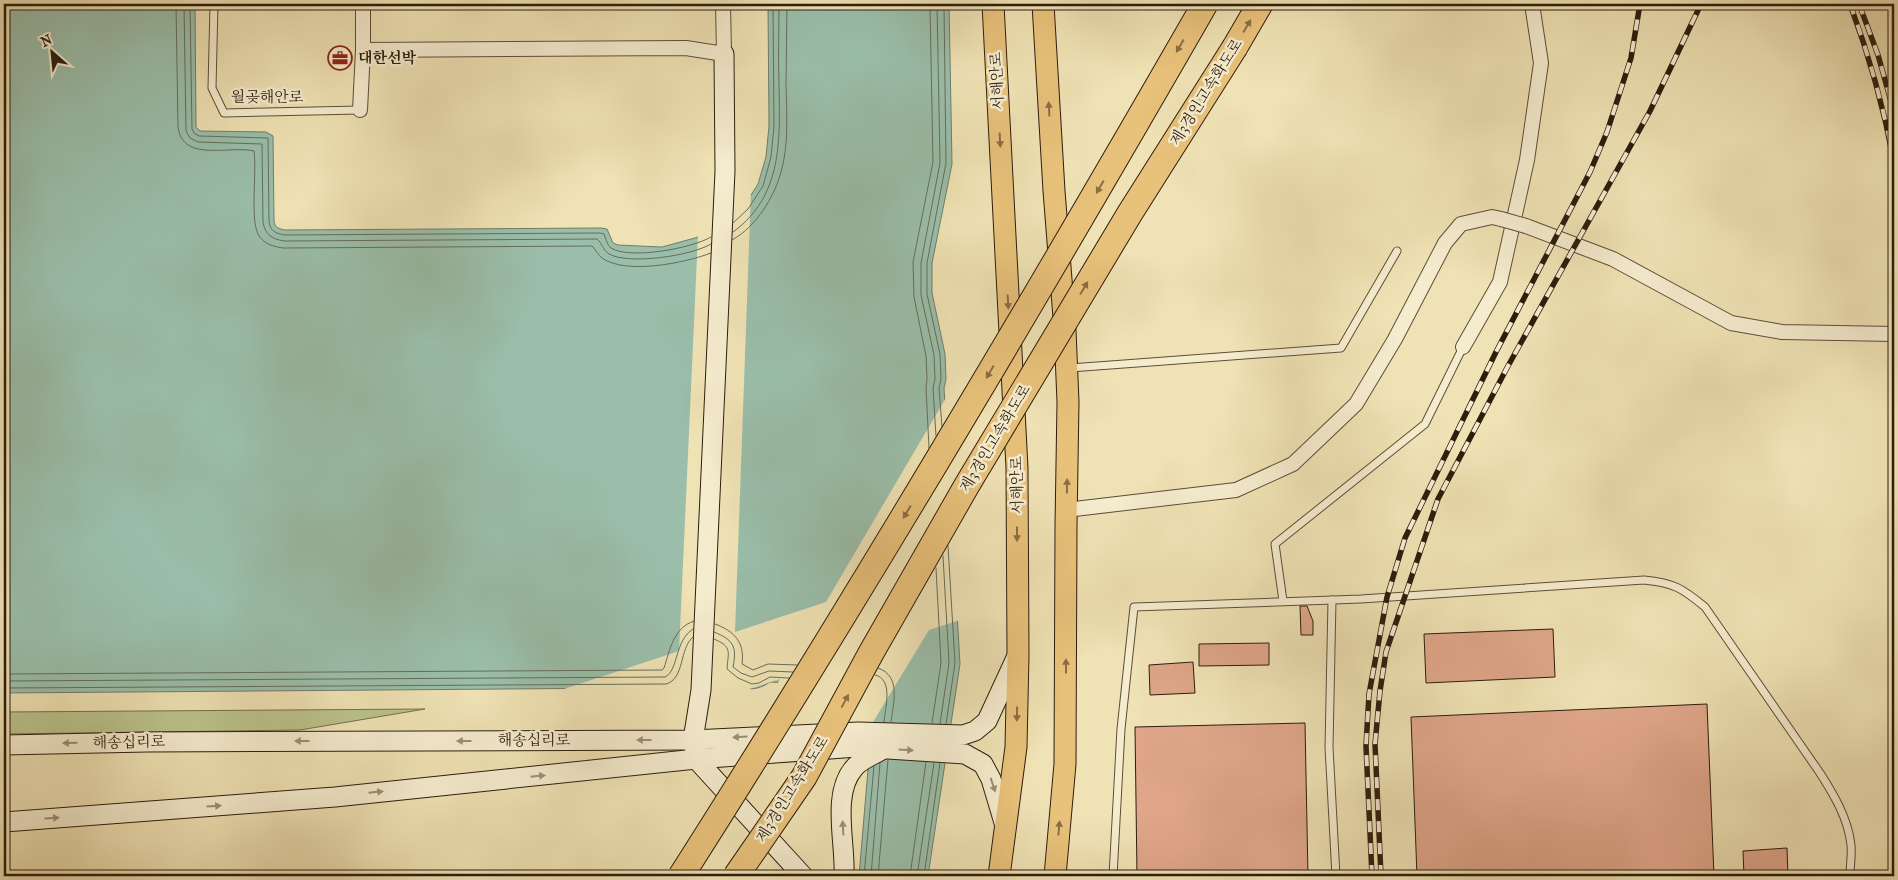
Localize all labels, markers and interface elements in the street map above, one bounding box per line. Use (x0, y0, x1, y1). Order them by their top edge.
one-way arrow (1243, 19, 1252, 32)
north arrow (28, 28, 78, 78)
text: N (38, 31, 55, 51)
street label: 제3경인고속화도로 (1166, 35, 1246, 149)
one-way arrow (1176, 39, 1185, 53)
office icon: 대한선박 (327, 45, 353, 71)
place label: 대한선박 (358, 49, 416, 67)
street label: 서해안로 (986, 51, 1008, 110)
street label: 월곶해안로 (231, 88, 304, 106)
one-way arrow (1045, 101, 1053, 117)
one-way arrow (996, 132, 1004, 148)
one-way arrow (1095, 180, 1104, 194)
one-way arrow (1080, 282, 1089, 295)
one-way arrow (1005, 294, 1013, 310)
one-way arrow (986, 366, 995, 379)
street label: 제3경인고속화도로 (956, 381, 1034, 495)
street label: 서해안로 (1007, 455, 1027, 514)
one-way arrow (1063, 477, 1071, 493)
one-way arrow (902, 505, 911, 518)
one-way arrow (1013, 527, 1021, 543)
one-way arrow (1062, 657, 1070, 673)
one-way arrow (840, 694, 849, 708)
one-way arrow (1012, 707, 1020, 723)
street label: 해송십리로 (498, 731, 571, 749)
street label: 해송십리로 (93, 732, 166, 752)
street label: 제3경인고속화도로 (752, 732, 832, 846)
one-way arrow (731, 734, 747, 742)
one-way arrow (636, 736, 652, 744)
one-way arrow (294, 737, 310, 745)
one-way arrow (456, 737, 472, 745)
one-way arrow (61, 740, 77, 748)
one-way arrow (898, 747, 914, 755)
one-way arrow (530, 772, 546, 780)
one-way arrow (990, 778, 997, 793)
one-way arrow (369, 788, 385, 796)
one-way arrow (207, 802, 223, 810)
one-way arrow (45, 814, 61, 822)
one-way arrow (838, 819, 846, 835)
one-way arrow (1055, 819, 1063, 835)

